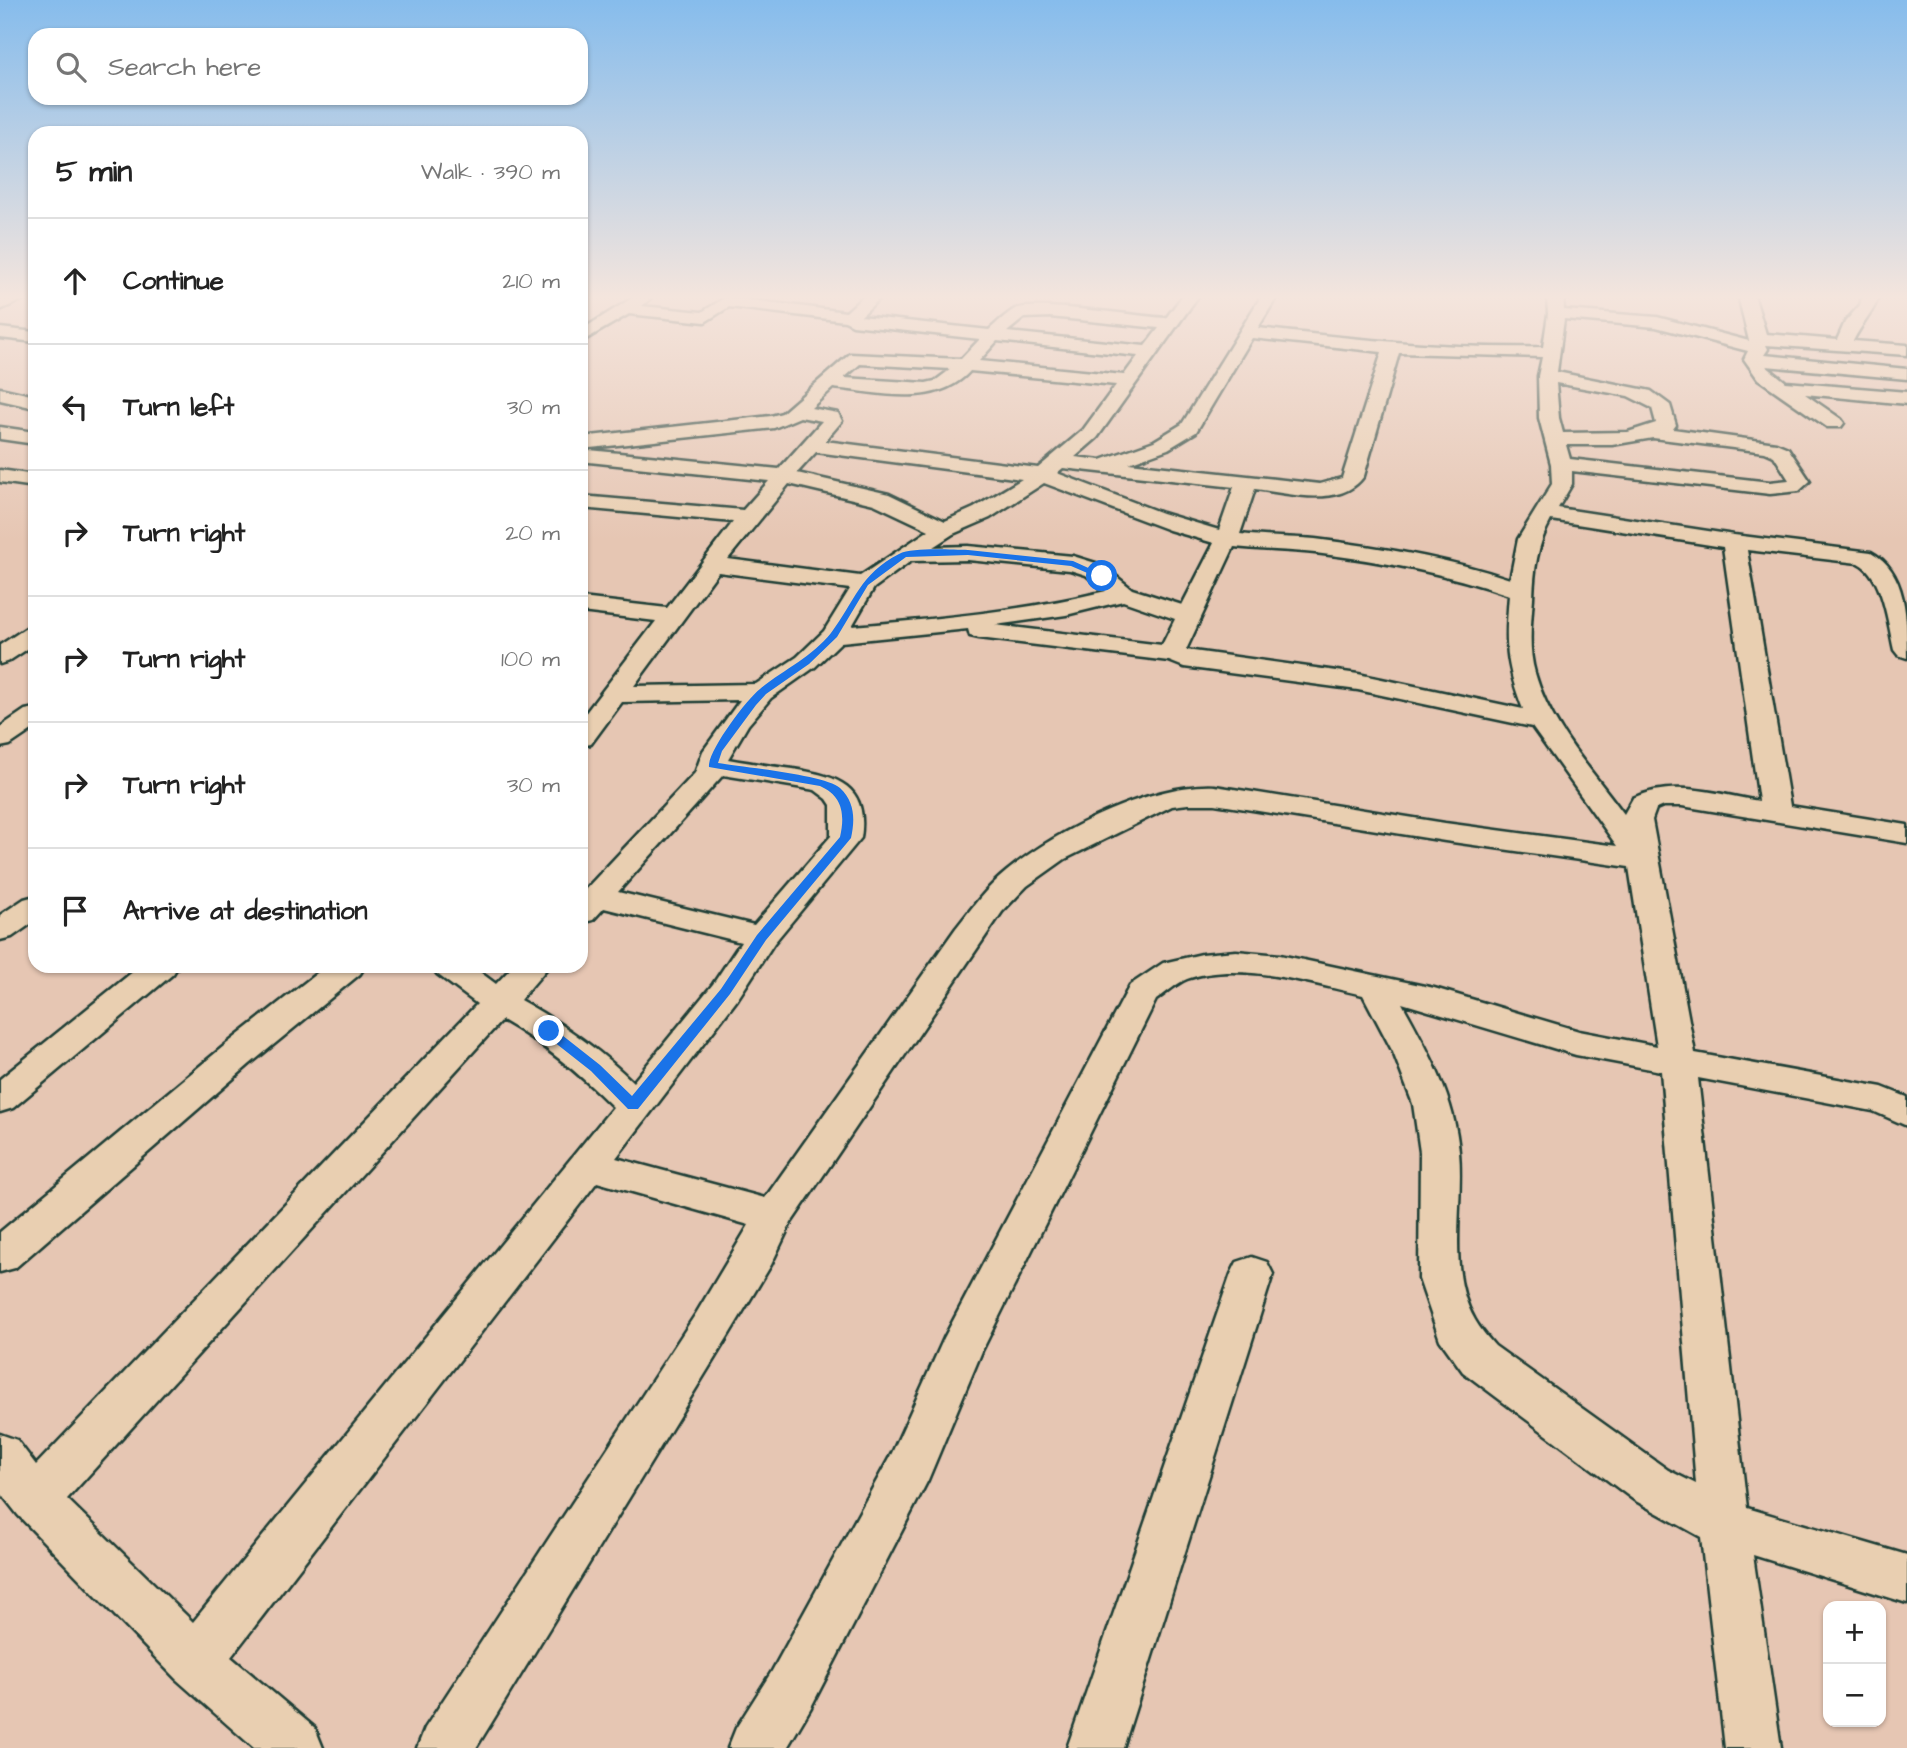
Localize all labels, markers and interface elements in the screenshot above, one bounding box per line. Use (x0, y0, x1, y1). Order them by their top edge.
search box (28, 28, 588, 105)
icon: search (52, 48, 90, 86)
text: Search here (108, 49, 261, 85)
text: 5 min (56, 151, 132, 193)
text: Walk · 390 m (421, 156, 560, 188)
icon: ahead (56, 262, 94, 300)
text: Continue (123, 263, 224, 299)
text: 210 m (502, 265, 560, 297)
icon: left (56, 388, 94, 426)
text: Turn left (123, 389, 234, 425)
text: 30 m (507, 391, 560, 423)
icon: right (56, 514, 94, 552)
text: Turn right (123, 515, 245, 551)
text: 20 m (505, 517, 560, 549)
route start (1086, 560, 1117, 591)
icon: right (56, 640, 94, 678)
text: Turn right (123, 641, 245, 677)
text: 100 m (501, 643, 560, 675)
icon: right (56, 766, 94, 804)
text: Turn right (123, 767, 245, 803)
text: 30 m (507, 769, 560, 801)
icon: arrive (56, 892, 94, 930)
text: Arrive at destination (123, 893, 368, 929)
route end (533, 1015, 564, 1046)
map controls (1823, 1601, 1886, 1727)
button: + (1823, 1601, 1886, 1664)
button: − (1823, 1664, 1886, 1727)

